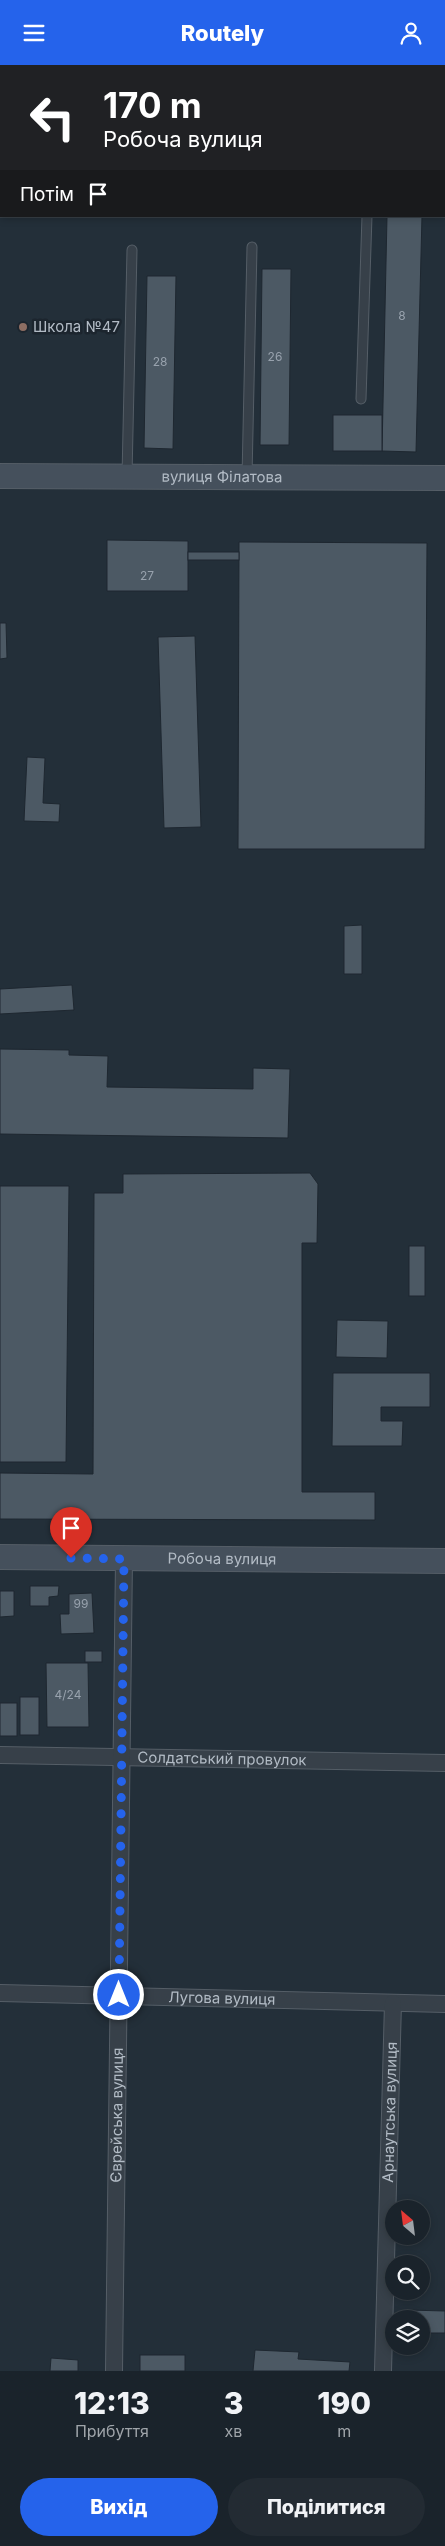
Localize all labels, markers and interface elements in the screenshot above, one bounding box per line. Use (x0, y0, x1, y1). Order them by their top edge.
icon: menu (20, 19, 48, 47)
icon: person (397, 19, 425, 47)
text: Routely (181, 20, 264, 46)
text: 170 m (103, 84, 202, 126)
icon: left (20, 85, 85, 150)
text: Робоча вулиця (103, 126, 263, 152)
icon: arrive (84, 180, 112, 208)
text: Потім (20, 183, 74, 206)
house number: 8 (398, 308, 406, 323)
place label: Школа №47 (33, 317, 120, 336)
marker: Школа №47 (17, 321, 29, 333)
house number: 26 (268, 349, 282, 364)
house number: 28 (153, 354, 167, 369)
street label: вулиця Філатова (161, 467, 283, 486)
house number: 27 (140, 568, 154, 583)
pin (50, 1507, 92, 1558)
icon: arrive (57, 1514, 85, 1542)
street label: Робоча вулиця (167, 1549, 277, 1568)
house number: 99 (74, 1596, 88, 1611)
house number: 4/24 (55, 1687, 82, 1702)
street label: Солдатський провулок (137, 1747, 307, 1770)
position arrow (92, 1968, 144, 2020)
street label: Лугова вулиця (168, 1987, 276, 2009)
street label: Арнаутська вулиця (378, 2041, 401, 2183)
street label: Єврейська вулиця (106, 2047, 127, 2183)
north arrow (385, 2200, 430, 2245)
map controls (385, 2200, 430, 2355)
button: search (385, 2255, 430, 2300)
button: layers (385, 2310, 430, 2355)
text: 12:13 (74, 2385, 150, 2421)
text: 3 (224, 2385, 243, 2421)
text: 190 (317, 2385, 371, 2421)
text: Прибуття (75, 2421, 149, 2441)
text: хв (225, 2421, 242, 2441)
text: m (337, 2421, 351, 2441)
button: Вихід (20, 2478, 218, 2536)
button: Поділитися (228, 2478, 425, 2536)

